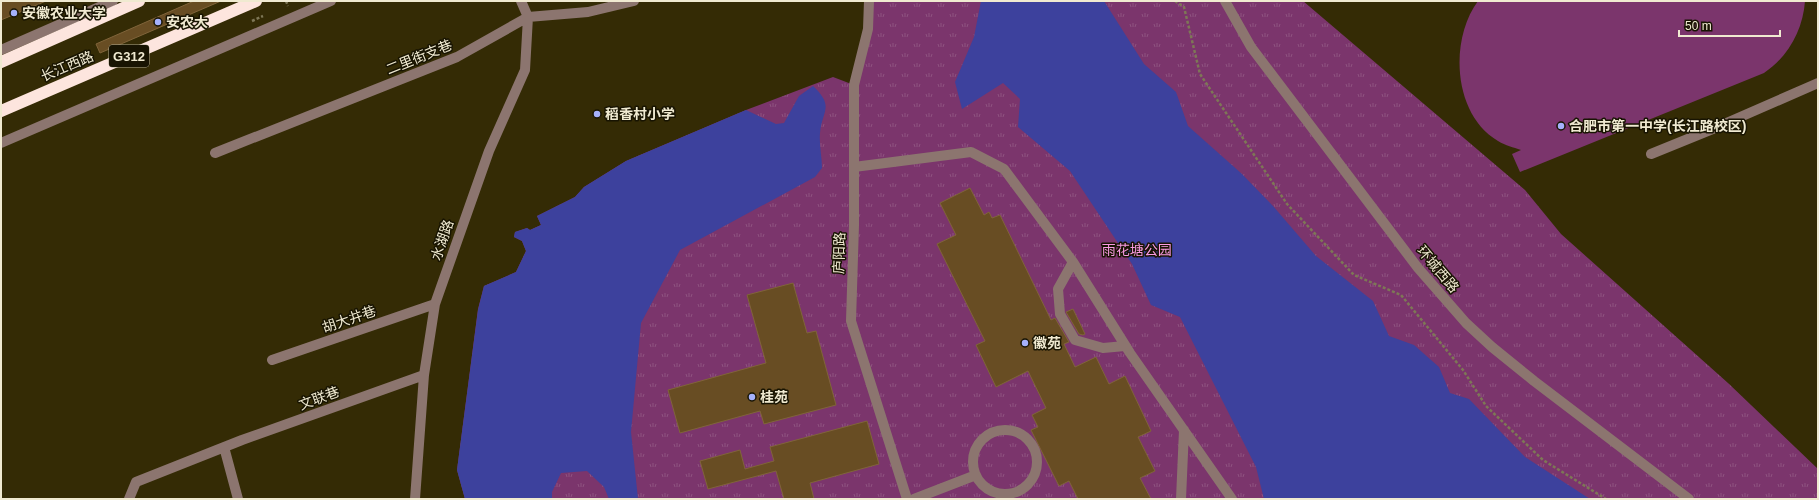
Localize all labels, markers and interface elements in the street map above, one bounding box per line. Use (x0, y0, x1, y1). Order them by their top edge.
place label: 安徽农业大学 (22, 5, 106, 21)
marker: 安徽农业大学 (9, 8, 19, 18)
scale bar (1679, 12, 1780, 38)
place label: 安农大 (166, 14, 208, 30)
marker: 安农大 (153, 17, 163, 27)
text: 50 m (1685, 19, 1712, 33)
street label: 二里街支巷 (384, 36, 454, 78)
road number: G312 (109, 45, 149, 67)
street label: 长江西路 (38, 48, 96, 84)
place label: 稻香村小学 (605, 106, 675, 122)
marker: 稻香村小学 (592, 109, 602, 119)
place label: 合肥市第一中学(长江路校区) (1569, 118, 1746, 134)
marker: 合肥市第一中学(长江路校区) (1556, 121, 1566, 131)
street label: 水湖路 (428, 218, 456, 262)
street label: 庐阳路 (830, 232, 848, 274)
park label: 雨花塘公园 (1102, 242, 1172, 258)
street label: 环城西路 (1414, 242, 1462, 296)
street label: 胡大井巷 (320, 302, 378, 336)
place label: 徽苑 (1033, 335, 1061, 351)
marker: 徽苑 (1020, 338, 1030, 348)
street label: 文联巷 (297, 383, 341, 413)
place label: 桂苑 (760, 389, 788, 405)
marker: 桂苑 (747, 392, 757, 402)

